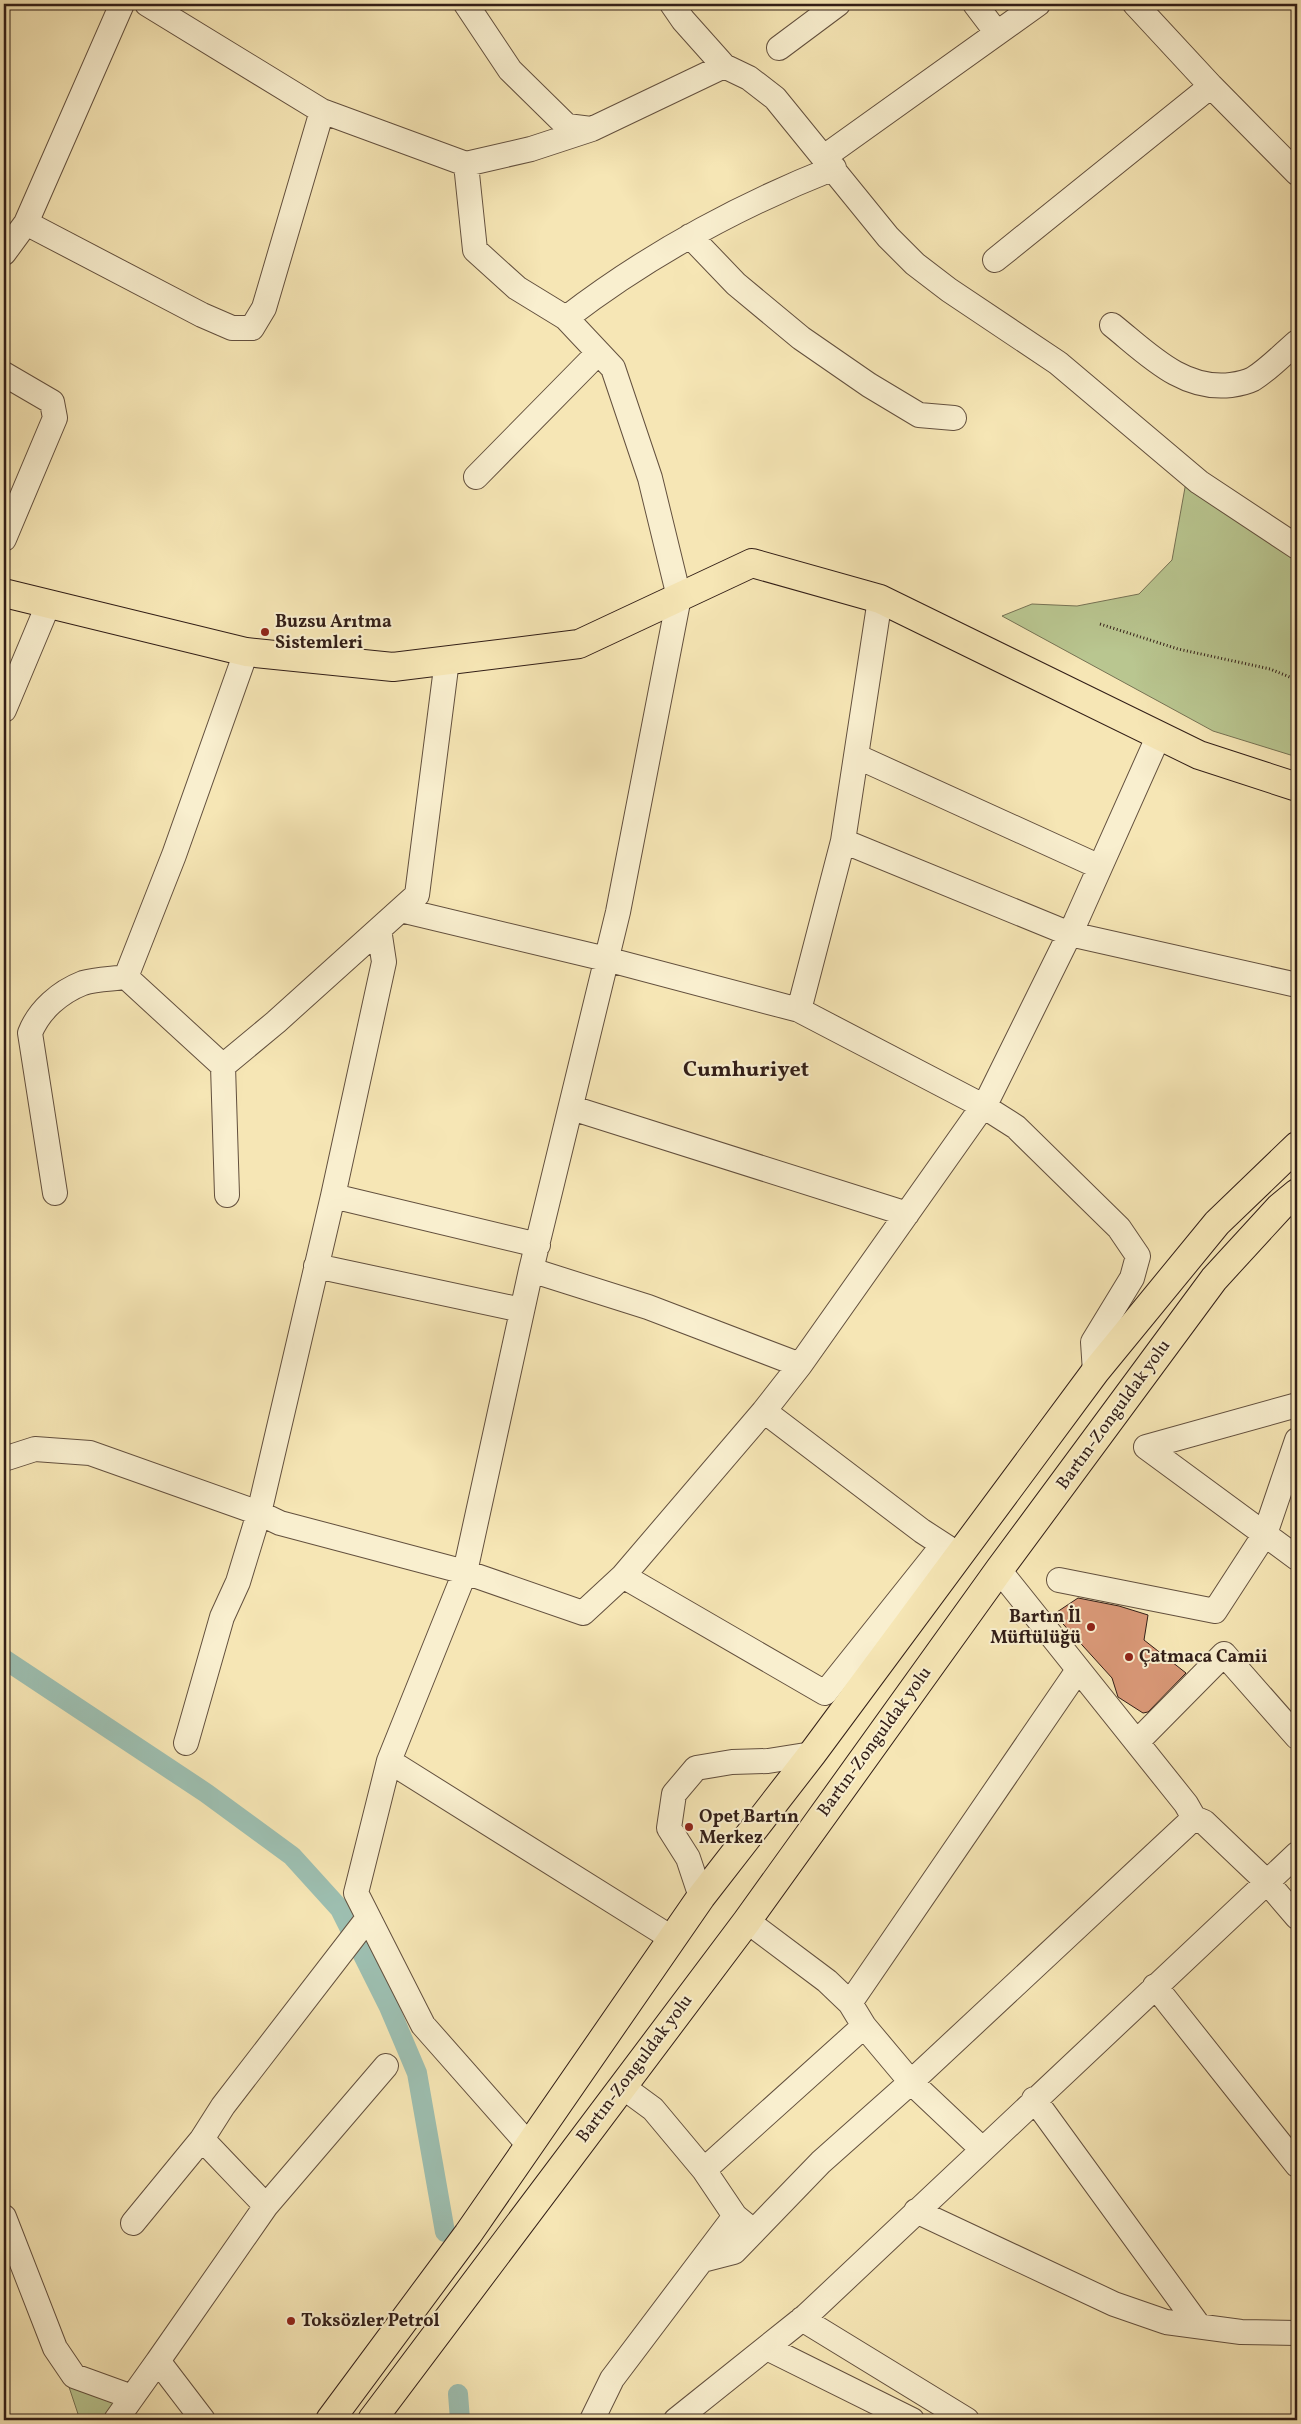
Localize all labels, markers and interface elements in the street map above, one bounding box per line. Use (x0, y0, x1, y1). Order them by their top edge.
place label: Buzsu Arıtma Sistemleri (275, 610, 392, 656)
marker: Buzsu Arıtma Sistemleri (259, 626, 271, 638)
district label: Cumhuriyet (683, 1055, 809, 1086)
street label: Bartın-Zonguldak yolu (1051, 1335, 1177, 1495)
place label: Bartın İl Müftülüğü (990, 1605, 1081, 1651)
marker: Bartın İl Müftülüğü (1085, 1621, 1097, 1633)
place label: Çatmaca Camii (1139, 1645, 1268, 1670)
marker: Çatmaca Camii (1123, 1651, 1135, 1663)
street label: Bartın-Zonguldak yolu (812, 1662, 938, 1822)
place label: Opet Bartın Merkez (699, 1805, 799, 1851)
marker: Opet Bartın Merkez (683, 1821, 695, 1833)
street label: Bartın-Zonguldak yolu (571, 1990, 699, 2148)
place label: Toksözler Petrol (301, 2309, 440, 2334)
marker: Toksözler Petrol (285, 2315, 297, 2327)

